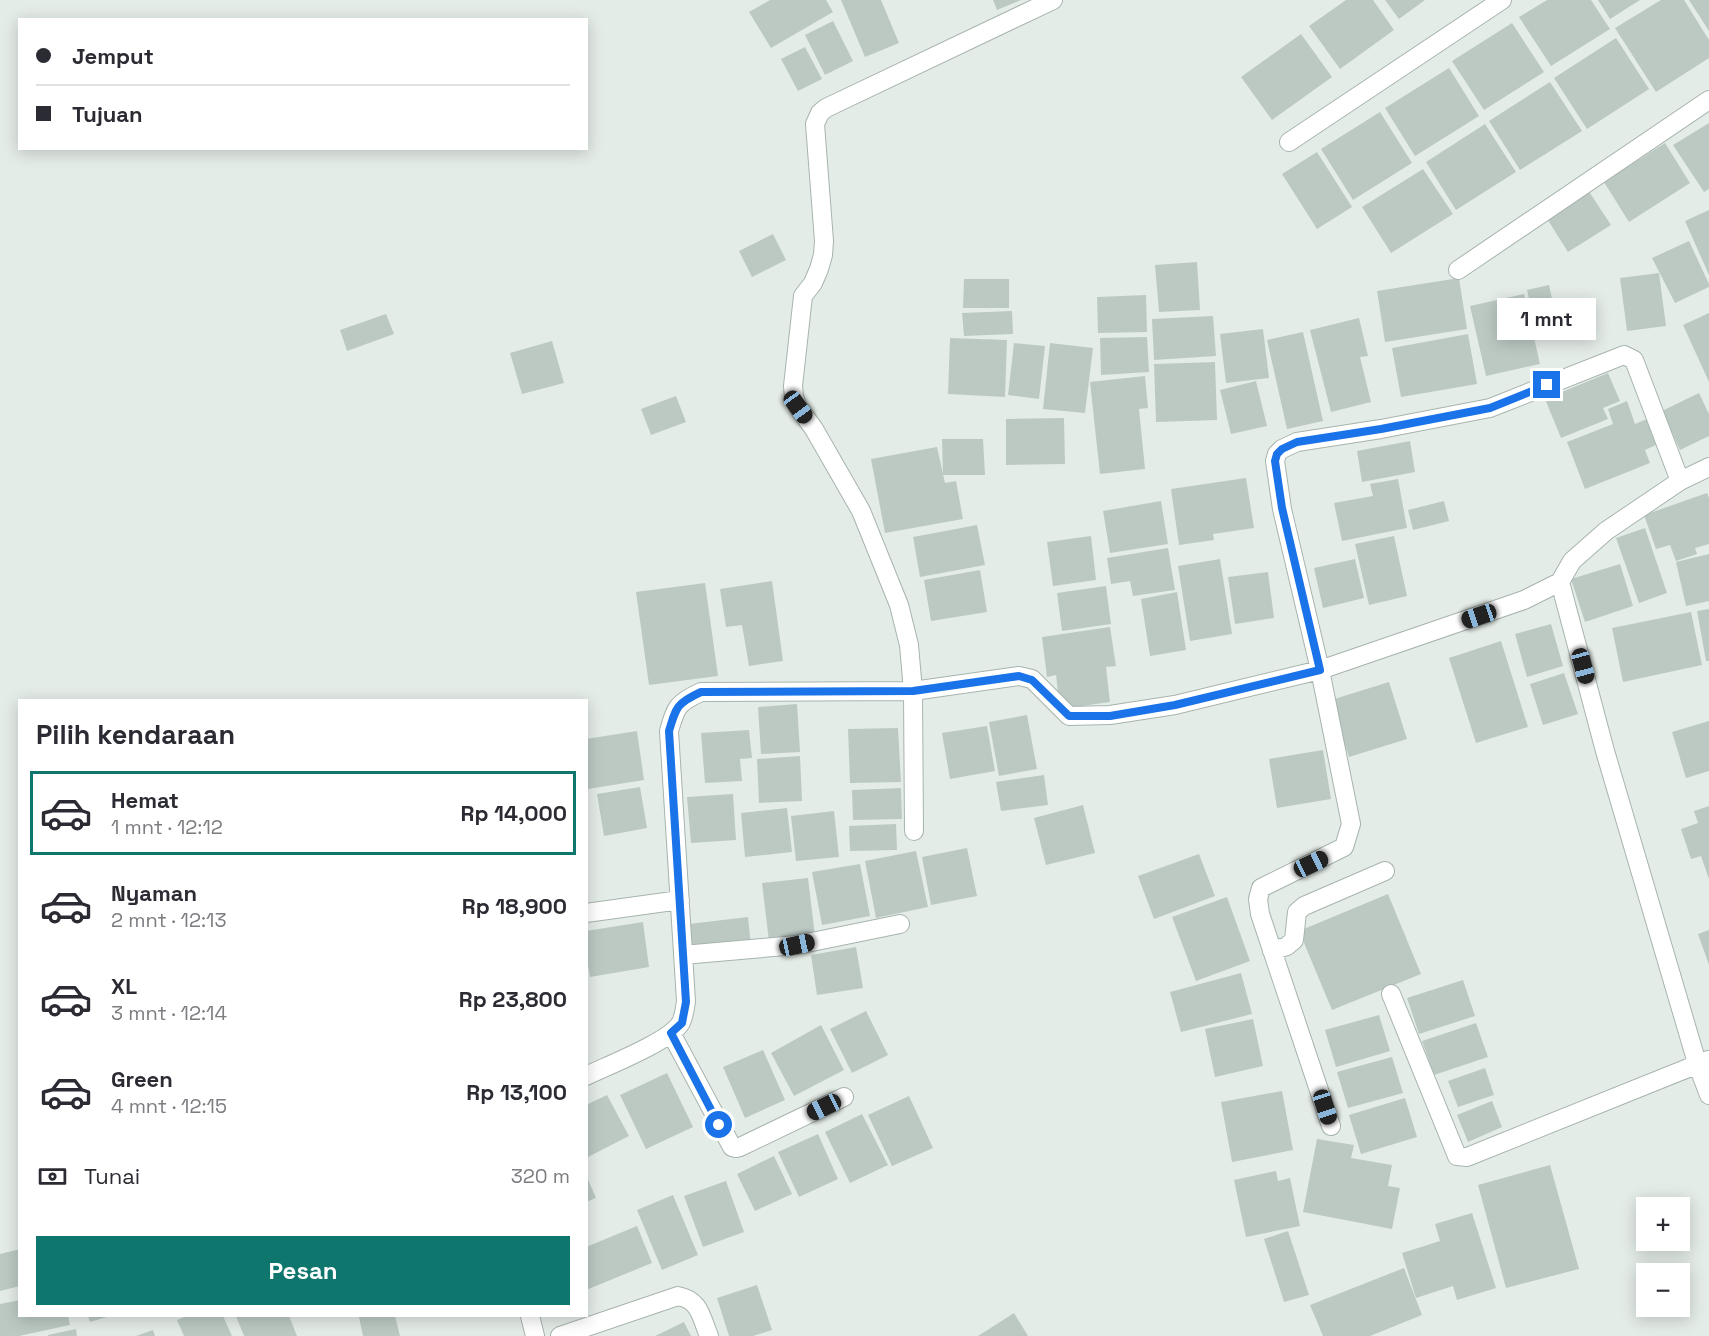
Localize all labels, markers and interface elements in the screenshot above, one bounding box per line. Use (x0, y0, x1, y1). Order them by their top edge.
text: Jemput (72, 42, 154, 70)
text: Tujuan (72, 100, 143, 128)
callout: 1 mnt (1498, 298, 1596, 340)
text: 1 mnt (1520, 306, 1573, 332)
route end (1533, 371, 1560, 398)
car (780, 387, 816, 427)
car (1459, 602, 1499, 630)
car (1570, 646, 1596, 686)
text: Pilih kendaraan (36, 717, 235, 752)
icon: car (39, 786, 93, 840)
text: Hemat (111, 786, 179, 814)
text: Rp 14,000 (461, 799, 567, 827)
text: 1 mnt · 12:12 (111, 814, 223, 840)
car (1291, 848, 1331, 880)
icon: car (39, 879, 93, 933)
text: Nyaman (111, 879, 197, 907)
text: Rp 18,900 (462, 892, 567, 920)
text: 2 mnt · 12:13 (111, 907, 227, 933)
car (778, 932, 816, 958)
icon: car (39, 972, 93, 1026)
text: XL (111, 972, 137, 1000)
text: Rp 23,800 (459, 985, 567, 1013)
text: 3 mnt · 12:14 (111, 1000, 227, 1026)
icon: car (39, 1065, 93, 1119)
text: Green (111, 1065, 173, 1093)
text: Rp 13,100 (466, 1078, 567, 1106)
car (1311, 1087, 1339, 1127)
car (804, 1091, 844, 1123)
text: 4 mnt · 12:15 (111, 1093, 227, 1119)
route start (705, 1111, 732, 1138)
icon: cash (36, 1160, 69, 1193)
text: Tunai (84, 1162, 140, 1190)
text: 320 m (511, 1163, 570, 1189)
map controls (1636, 1197, 1690, 1317)
button: + (1636, 1197, 1690, 1251)
button: Pesan (36, 1236, 570, 1305)
button: − (1636, 1263, 1690, 1317)

